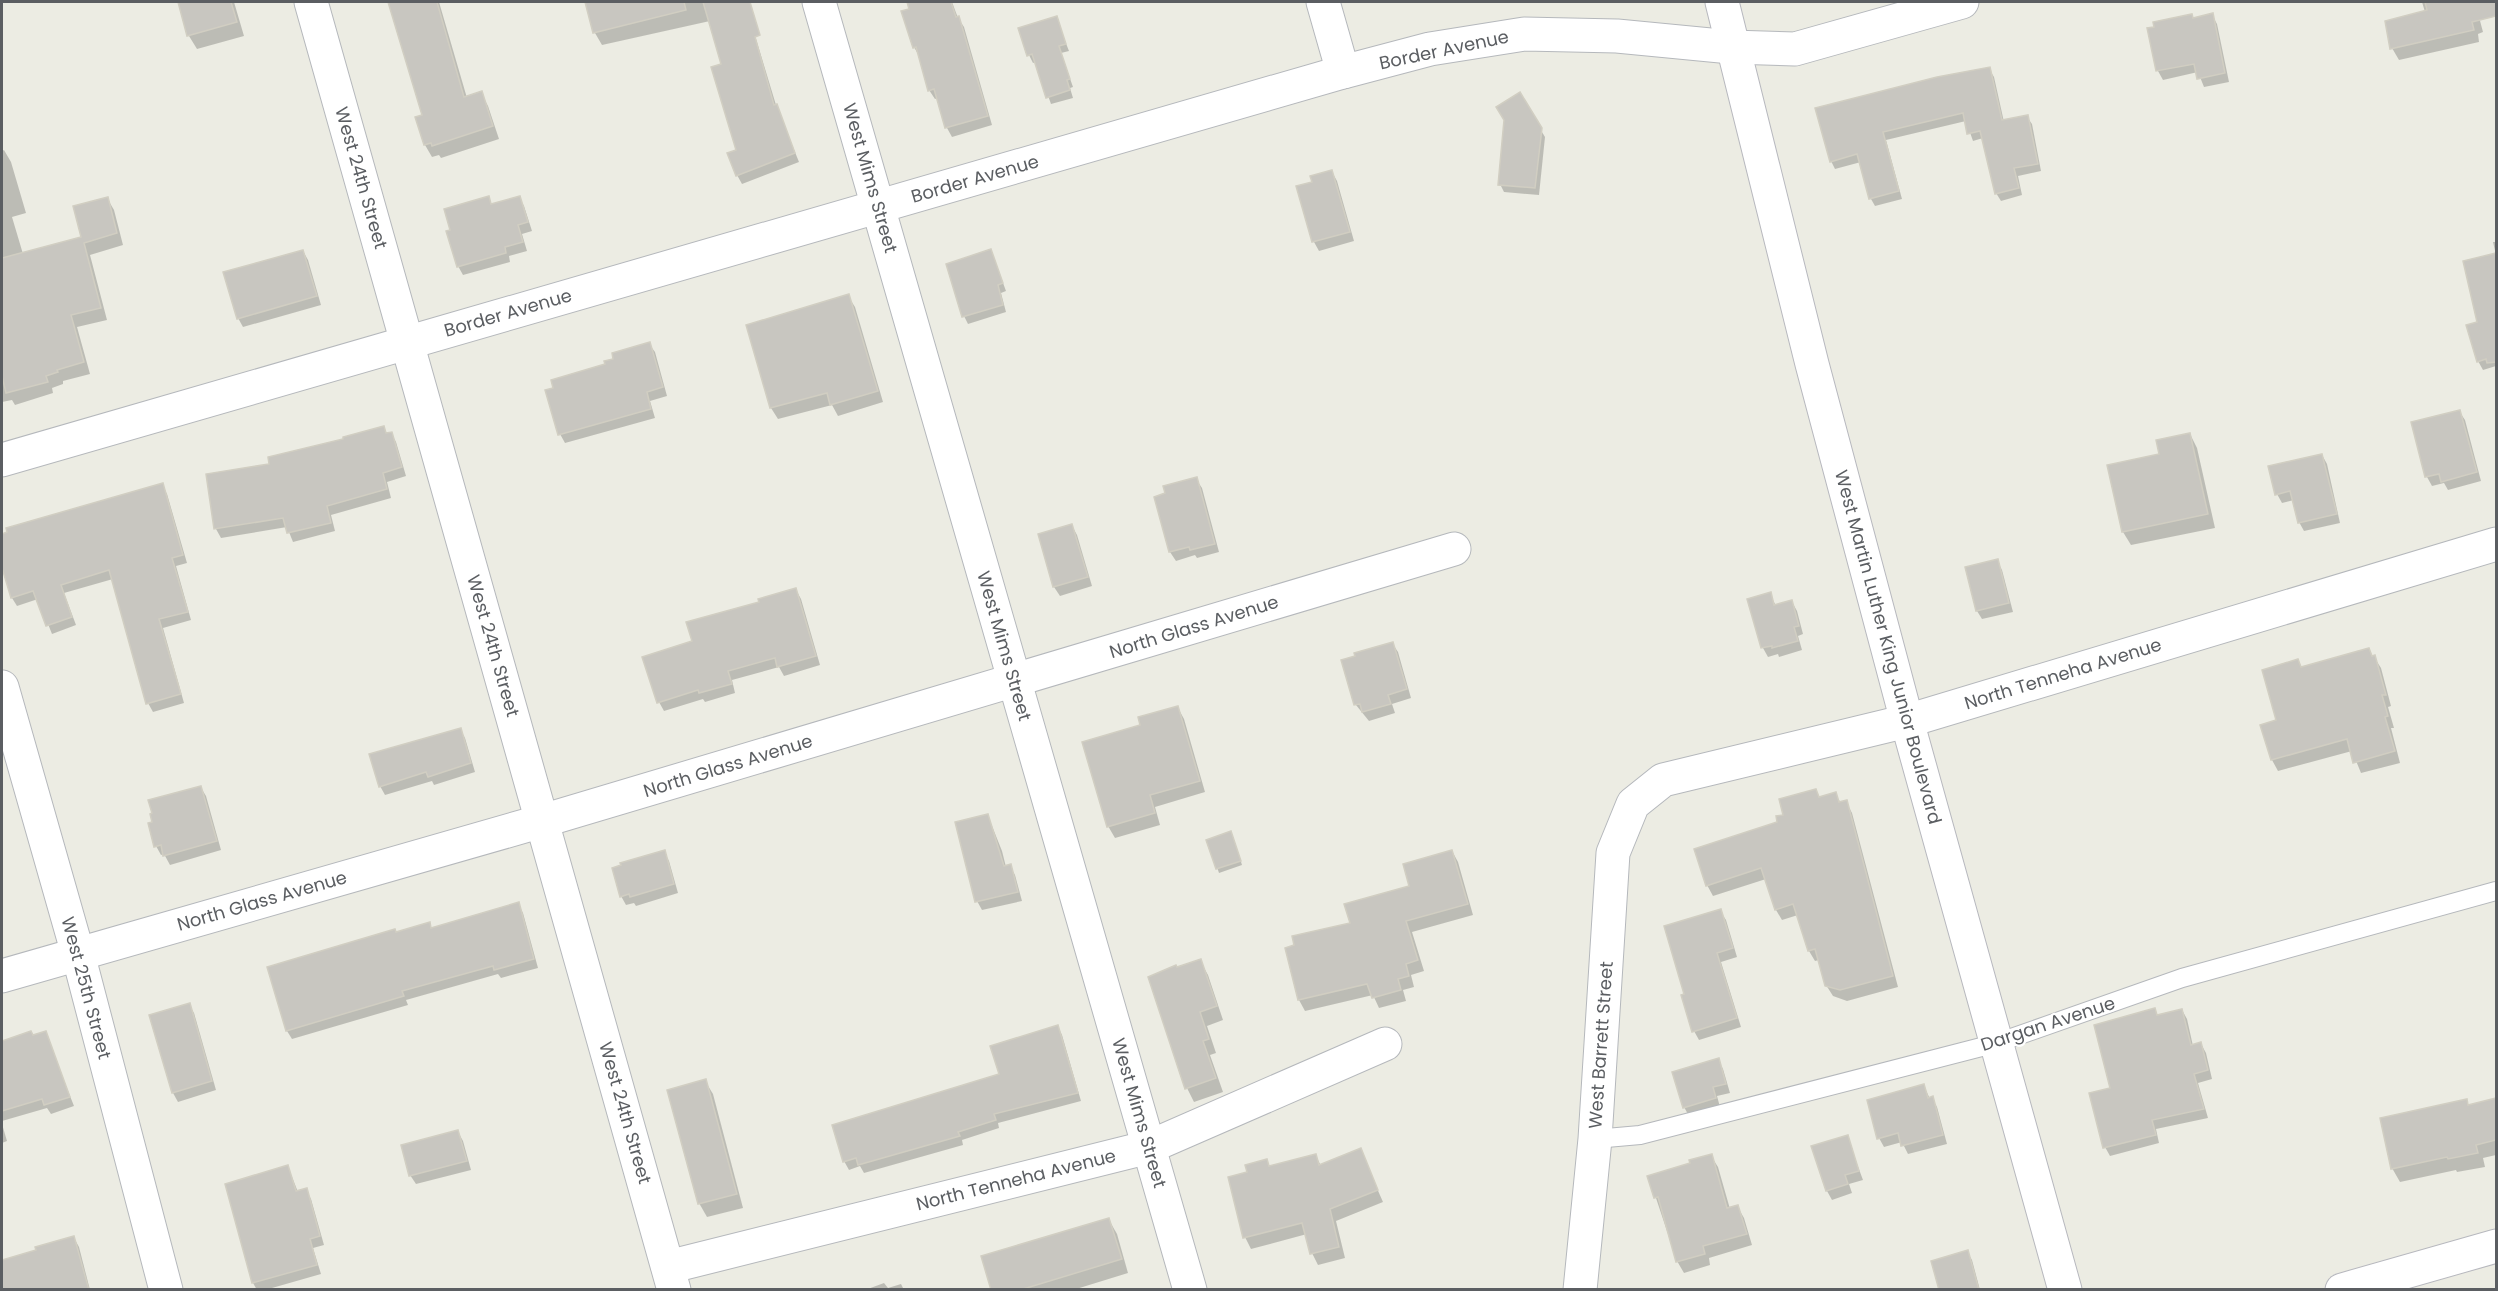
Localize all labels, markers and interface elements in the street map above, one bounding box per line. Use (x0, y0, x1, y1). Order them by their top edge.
street label: Border Avenue (1377, 24, 1511, 75)
street label: West Mims Street (837, 100, 904, 256)
street label: West 24th Street (329, 104, 394, 252)
street label: Border Avenue (908, 148, 1042, 209)
street label: Border Avenue (441, 282, 575, 343)
street label: West Martin Luther King Junior Boulevard (1829, 467, 1948, 827)
street label: West Mims Street (971, 568, 1038, 724)
street label: West 24th Street (461, 572, 526, 720)
street label: North Glass Avenue (1106, 589, 1281, 664)
street label: North Tenneha Avenue (1961, 632, 2165, 715)
street label: North Glass Avenue (640, 728, 815, 803)
street label: North Glass Avenue (174, 864, 350, 937)
street label: West 25th Street (55, 914, 118, 1062)
street label: West Barrett Street (1582, 960, 1619, 1130)
street label: Dargan Avenue (1977, 990, 2118, 1057)
street label: West Mims Street (1106, 1035, 1173, 1191)
street label: West 24th Street (593, 1039, 658, 1187)
street label: North Tenneha Avenue (913, 1143, 1118, 1216)

